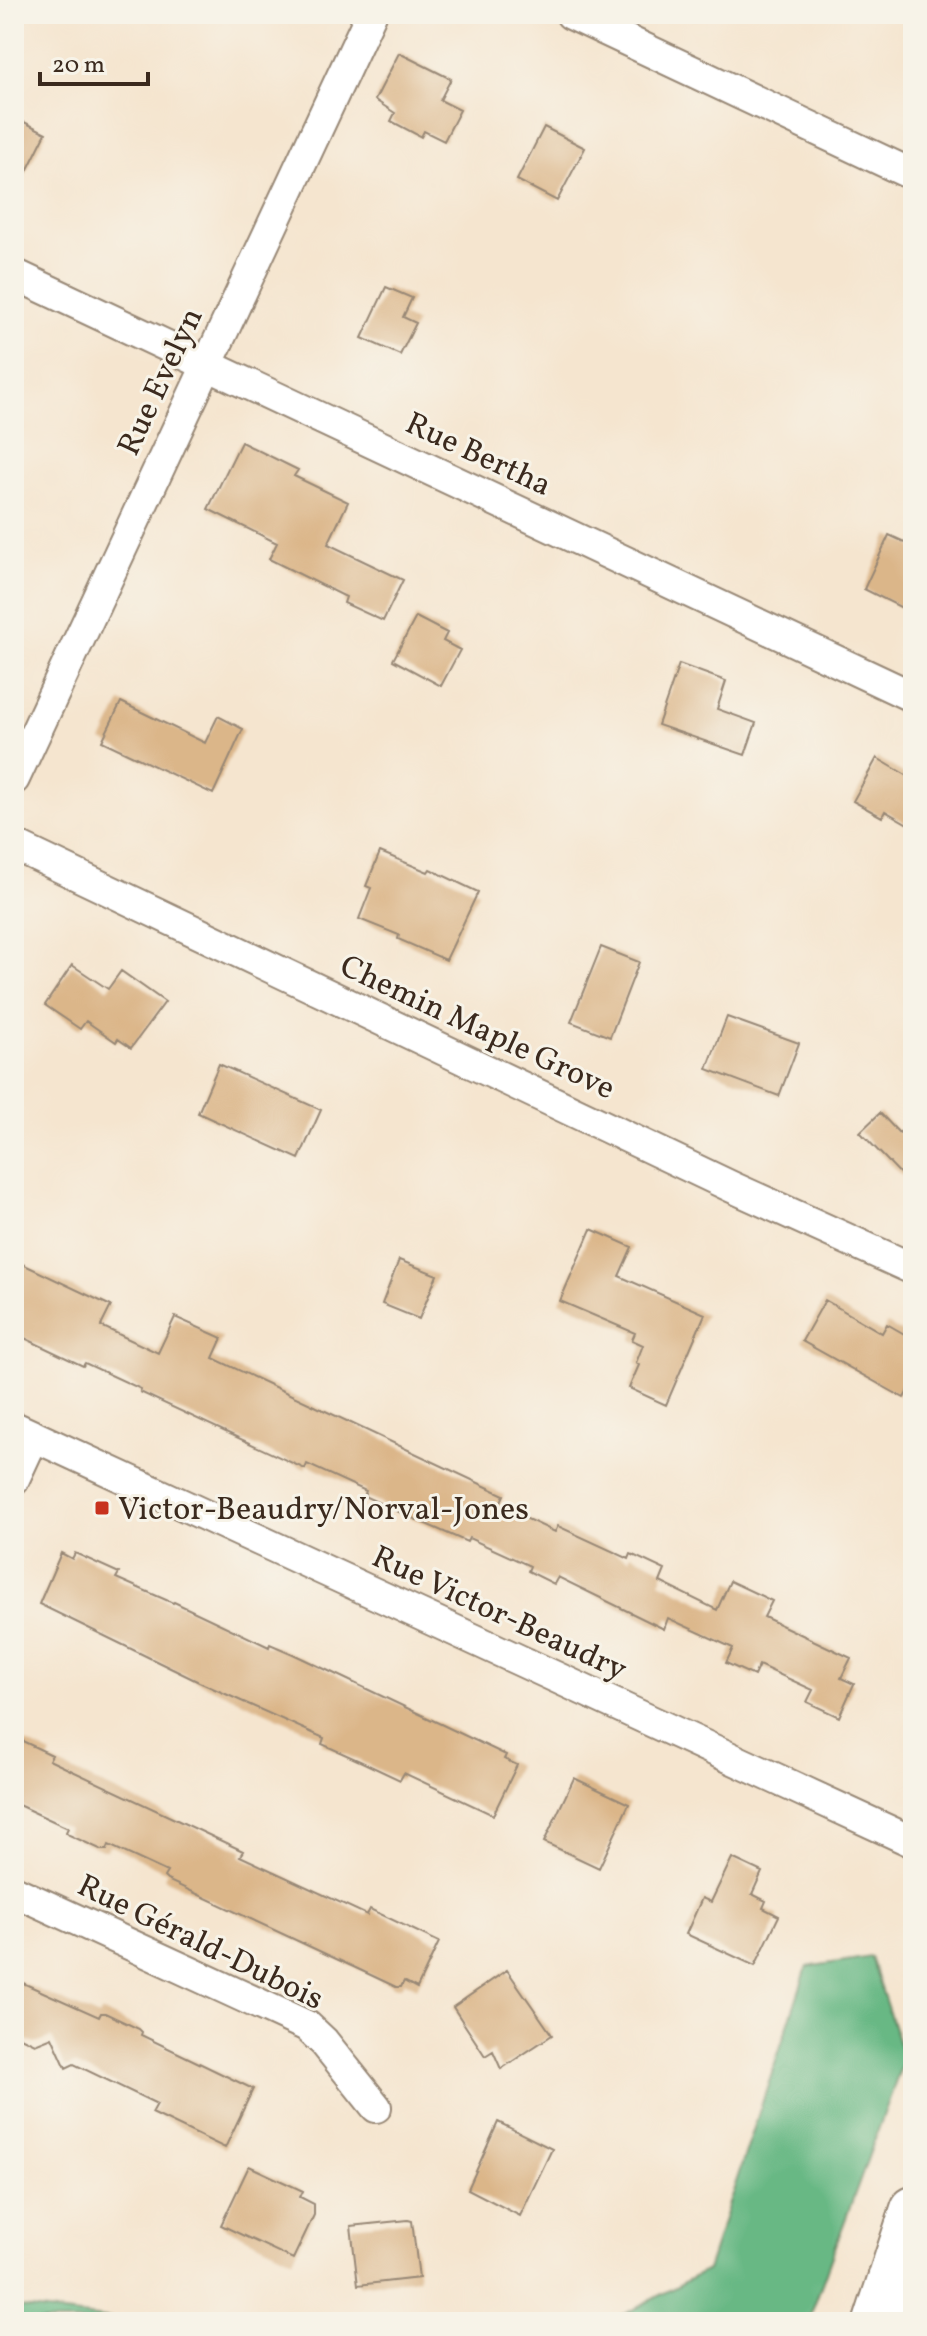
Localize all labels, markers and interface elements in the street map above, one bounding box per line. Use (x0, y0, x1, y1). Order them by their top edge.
scale bar (40, 36, 148, 86)
text: 20 m (52, 49, 105, 83)
street label: Rue Evelyn (108, 301, 215, 463)
street label: Rue Bertha (398, 403, 558, 509)
street label: Chemin Maple Grove (332, 946, 621, 1112)
place label: Victor-Beaudry/Norval-Jones (118, 1489, 529, 1533)
marker: Victor-Beaudry/Norval-Jones (93, 1499, 111, 1517)
street label: Rue Victor-Beaudry (364, 1536, 633, 1693)
street label: Rue Gérald-Dubois (69, 1865, 330, 2022)

